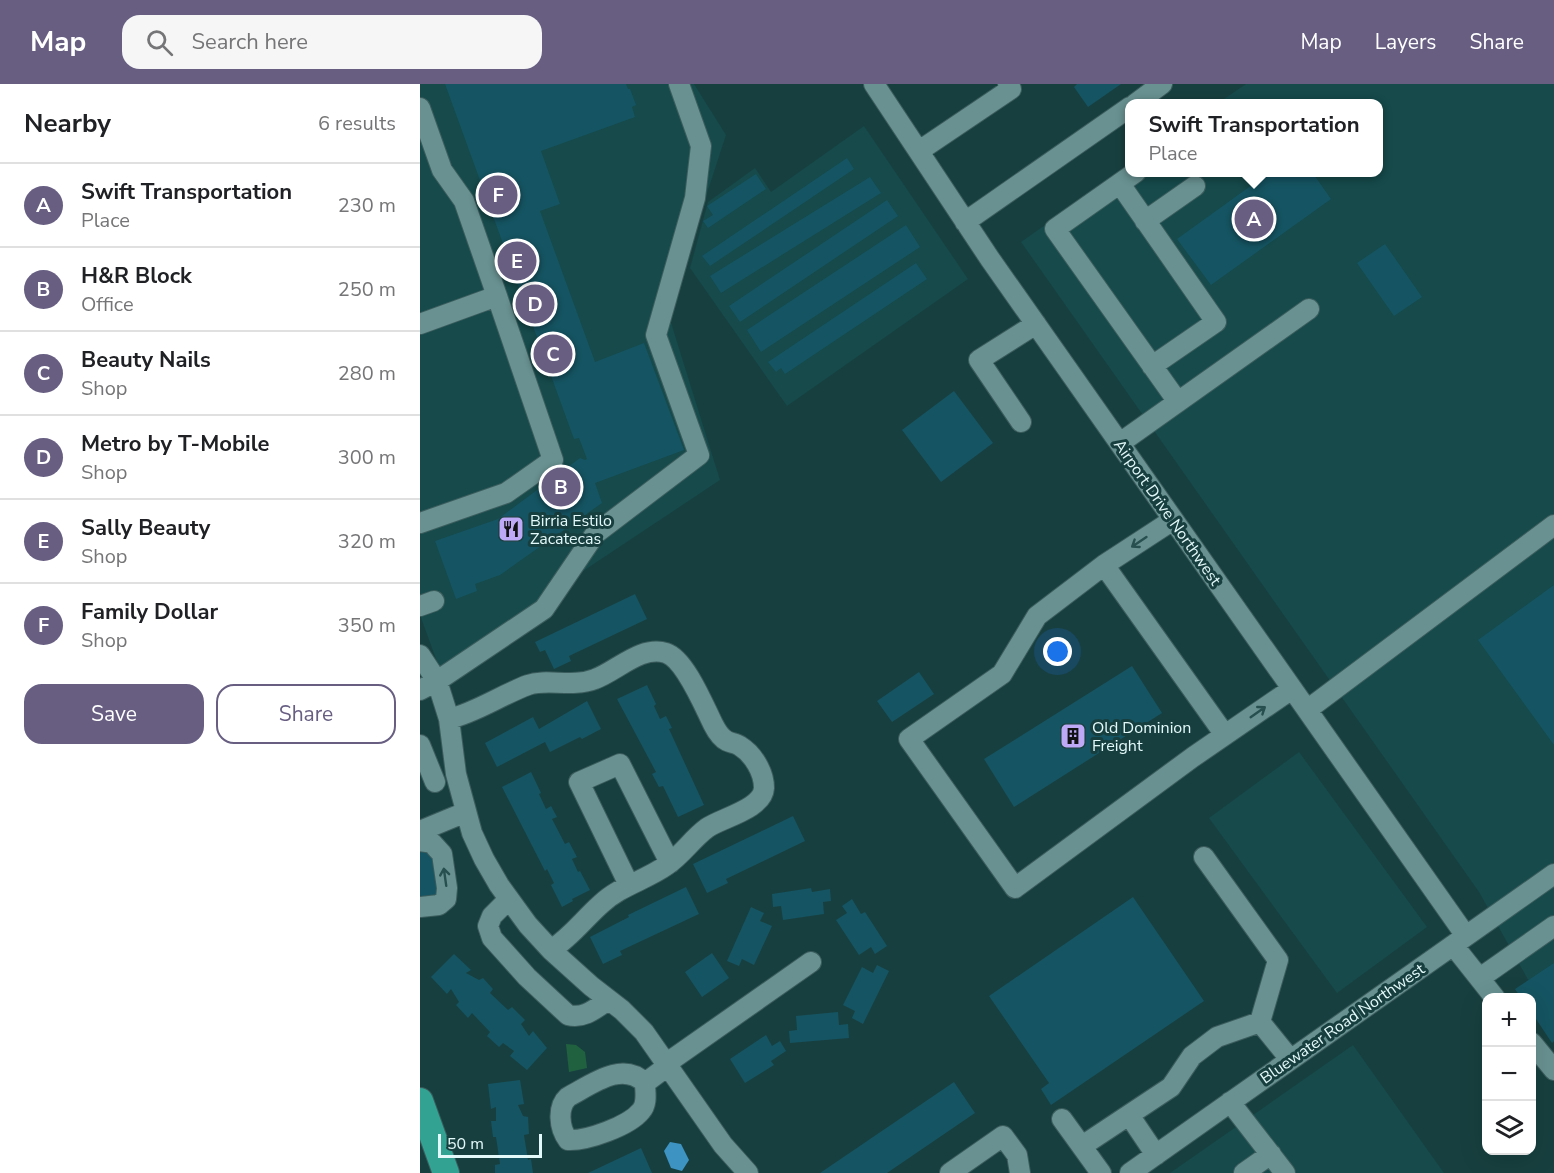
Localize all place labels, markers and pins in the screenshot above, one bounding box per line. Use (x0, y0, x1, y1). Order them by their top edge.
pin: F (478, 172, 518, 218)
pin: A (1234, 196, 1274, 242)
pin: E (498, 238, 536, 284)
pin: D (516, 282, 554, 326)
pin: C (534, 332, 572, 376)
pin: B (542, 464, 580, 510)
place label: Birria Estilo Zacatecas (530, 510, 612, 550)
restaurant icon: Birria Estilo Zacatecas (496, 514, 526, 544)
place label: Old Dominion Freight (1092, 717, 1191, 757)
building icon: Old Dominion Freight (1058, 721, 1088, 751)

